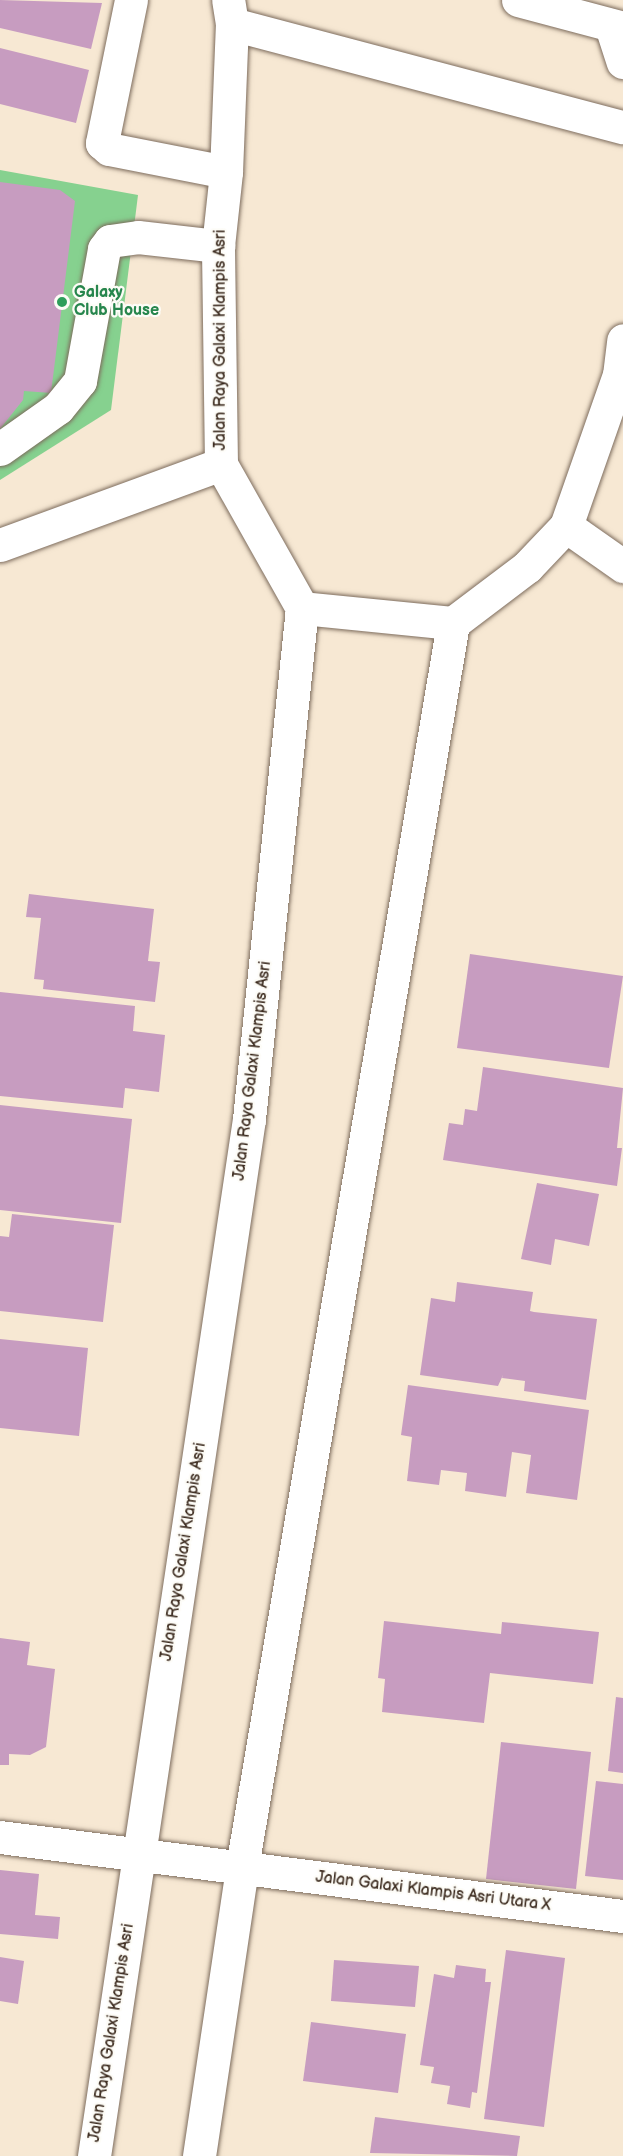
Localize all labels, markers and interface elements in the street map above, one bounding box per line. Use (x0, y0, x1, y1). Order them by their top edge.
street label: Jalan Raya Galaxi Klampis Asri (211, 230, 231, 450)
place label: Galaxy Club House (74, 283, 159, 321)
marker: Galaxy Club House (55, 295, 69, 309)
street label: Jalan Raya Galaxi Klampis Asri (230, 960, 276, 1182)
street label: Jalan Raya Galaxi Klampis Asri (157, 1442, 211, 1662)
street label: Jalan Galaxi Klampis Asri Utara X (314, 1868, 552, 1916)
street label: Jalan Raya Galaxi Klampis Asri (85, 1923, 139, 2143)

